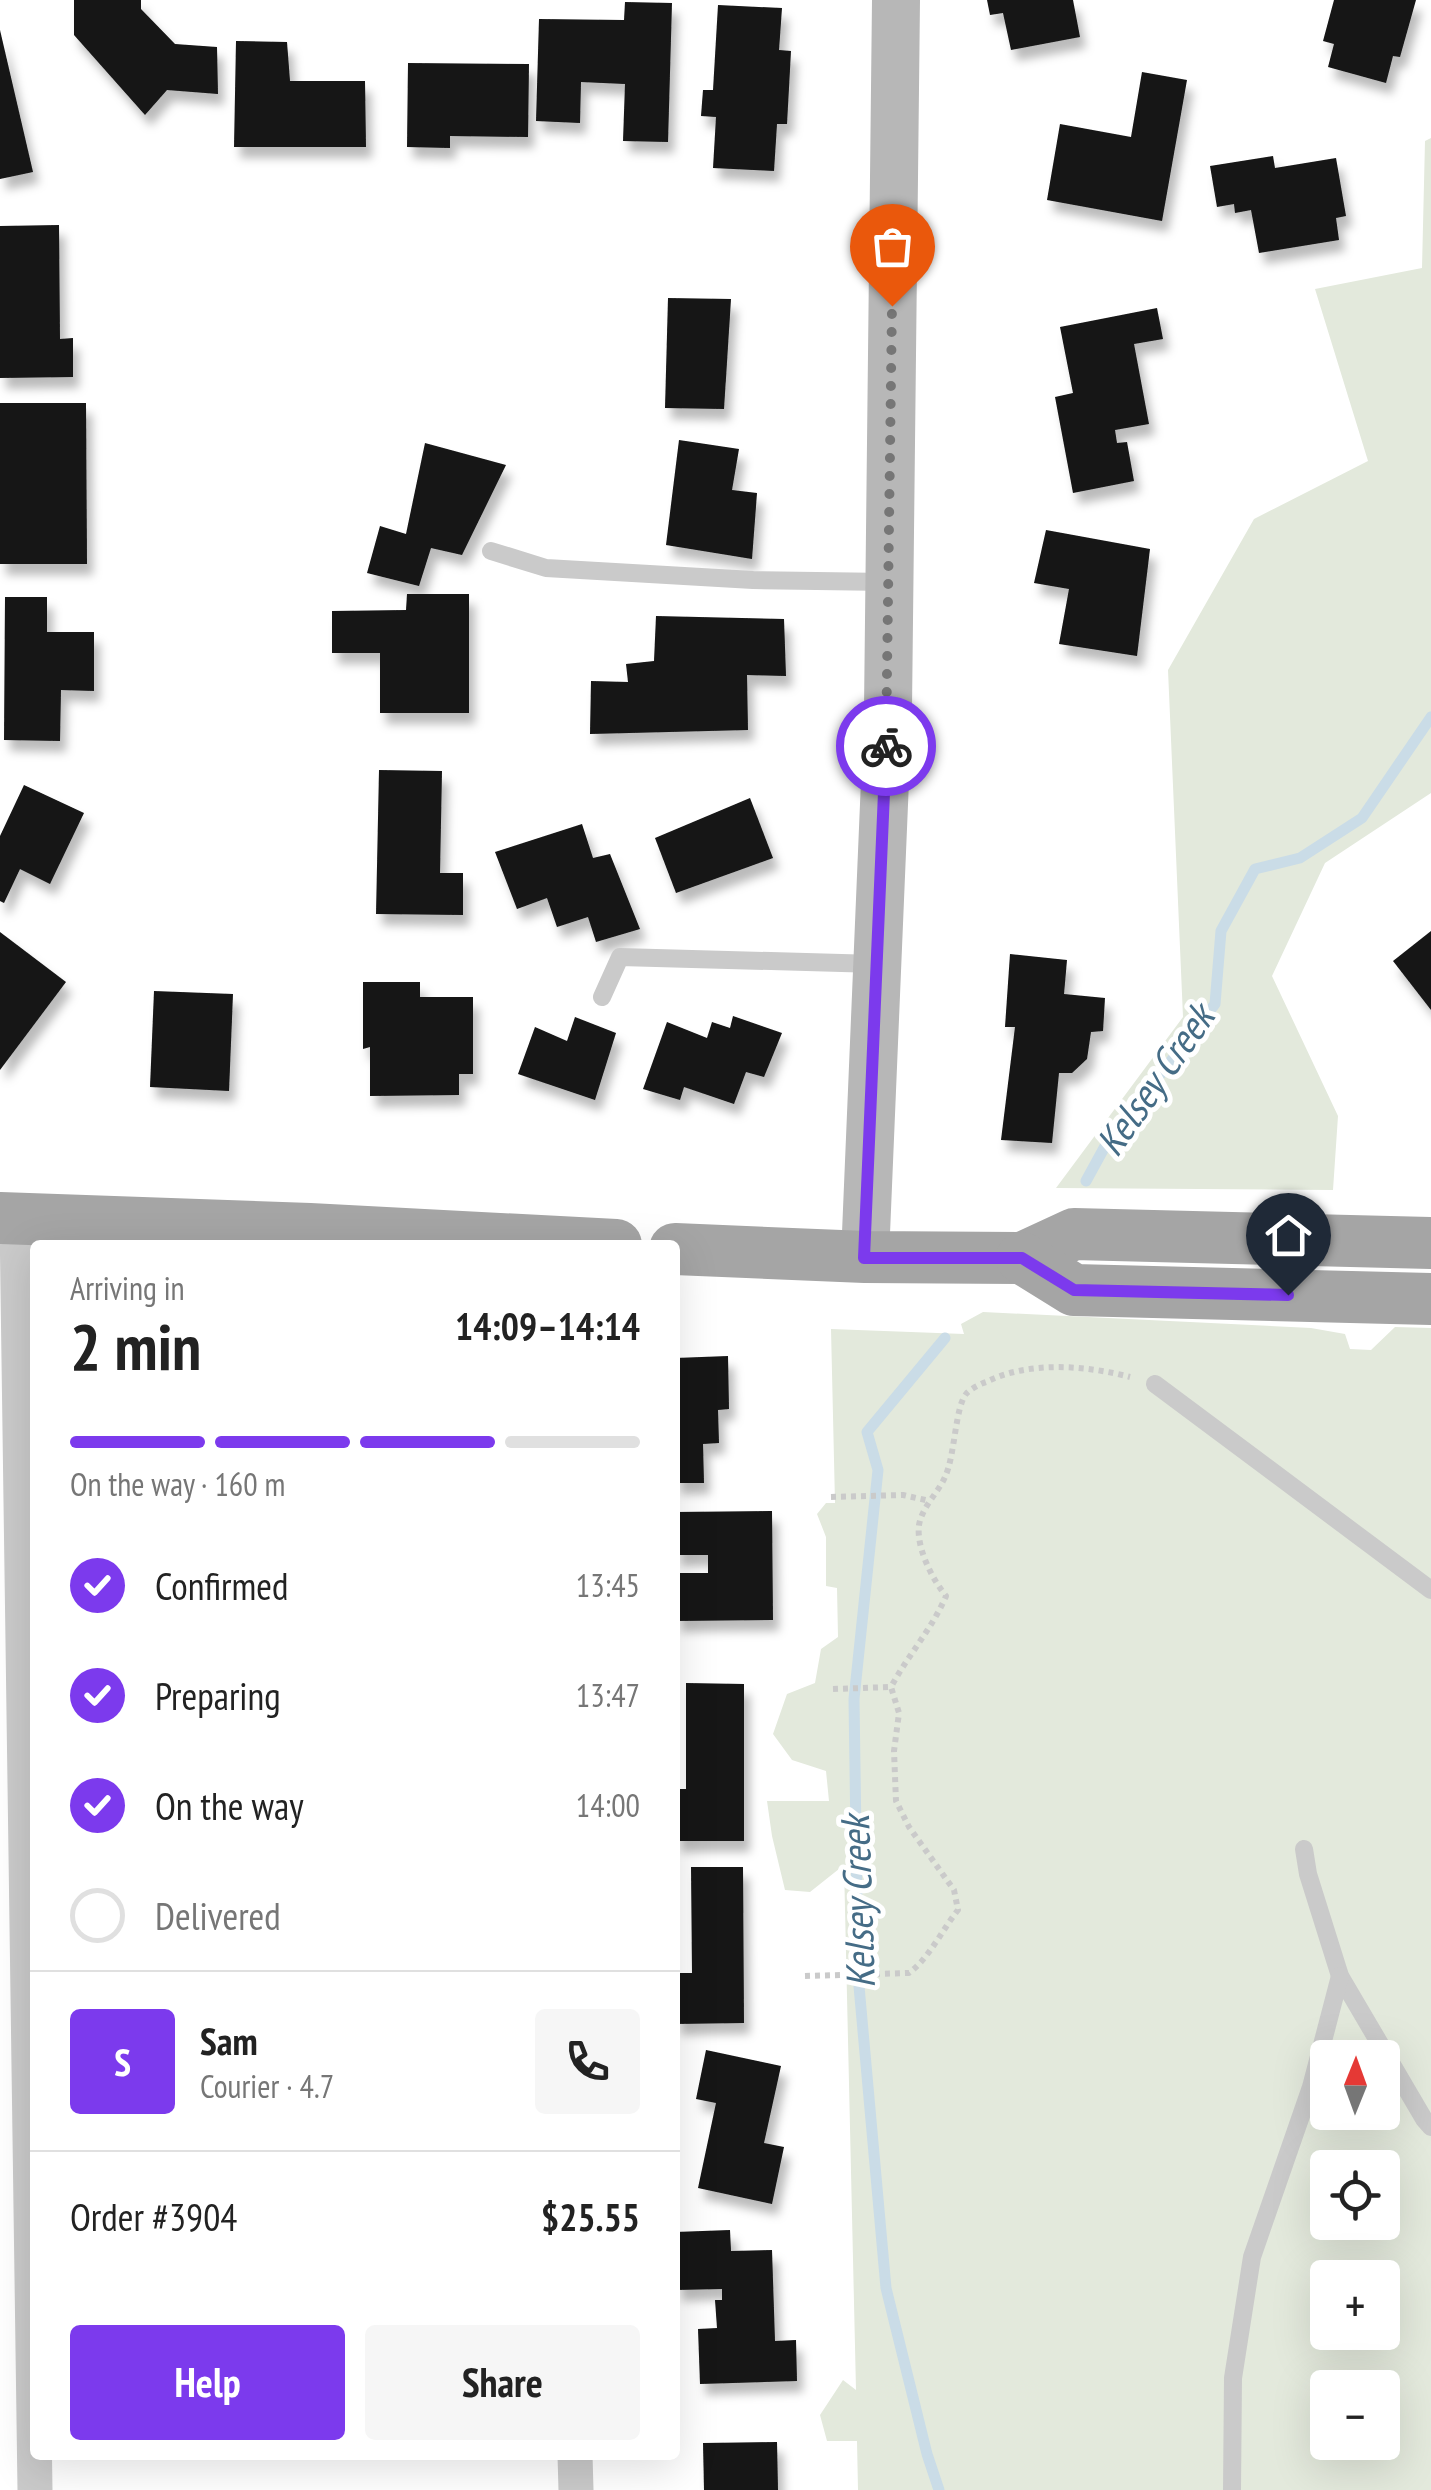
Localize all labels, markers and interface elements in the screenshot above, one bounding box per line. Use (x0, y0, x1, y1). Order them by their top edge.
pin (850, 204, 935, 307)
icon: bag (865, 219, 920, 274)
courier (836, 696, 936, 796)
icon: bike (859, 719, 914, 774)
water label: Kelsey Creek (1083, 990, 1228, 1165)
pin (1246, 1193, 1331, 1296)
icon: home (1261, 1208, 1316, 1263)
text: Arriving in (70, 1267, 185, 1309)
text: 14:09–14:14 (455, 1301, 640, 1350)
text: 2 min (70, 1304, 201, 1388)
text: On the way · 160 m (70, 1463, 285, 1505)
icon: check (70, 1558, 125, 1613)
text: Confirmed (155, 1561, 288, 1610)
text: 13:45 (576, 1564, 640, 1606)
icon: check (70, 1668, 125, 1723)
text: Preparing (155, 1671, 281, 1720)
text: 13:47 (576, 1674, 640, 1716)
icon: check (70, 1778, 125, 1833)
text: On the way (155, 1781, 303, 1830)
text: 14:00 (576, 1784, 640, 1826)
water label: Kelsey Creek (828, 1810, 886, 1989)
text: Delivered (155, 1891, 281, 1940)
button: phone (535, 2009, 640, 2114)
text: Sam (200, 2016, 258, 2065)
text: S (114, 2037, 131, 2086)
north arrow (1310, 2040, 1400, 2130)
map controls (1310, 2040, 1400, 2460)
text: Courier · 4.7 (200, 2065, 334, 2107)
button: locate (1310, 2150, 1400, 2240)
text: Order #3904 (70, 2192, 237, 2241)
text: $25.55 (541, 2192, 640, 2241)
button: + (1310, 2260, 1400, 2350)
button: Help (70, 2325, 345, 2440)
button: Share (365, 2325, 640, 2440)
button: − (1310, 2370, 1400, 2460)

